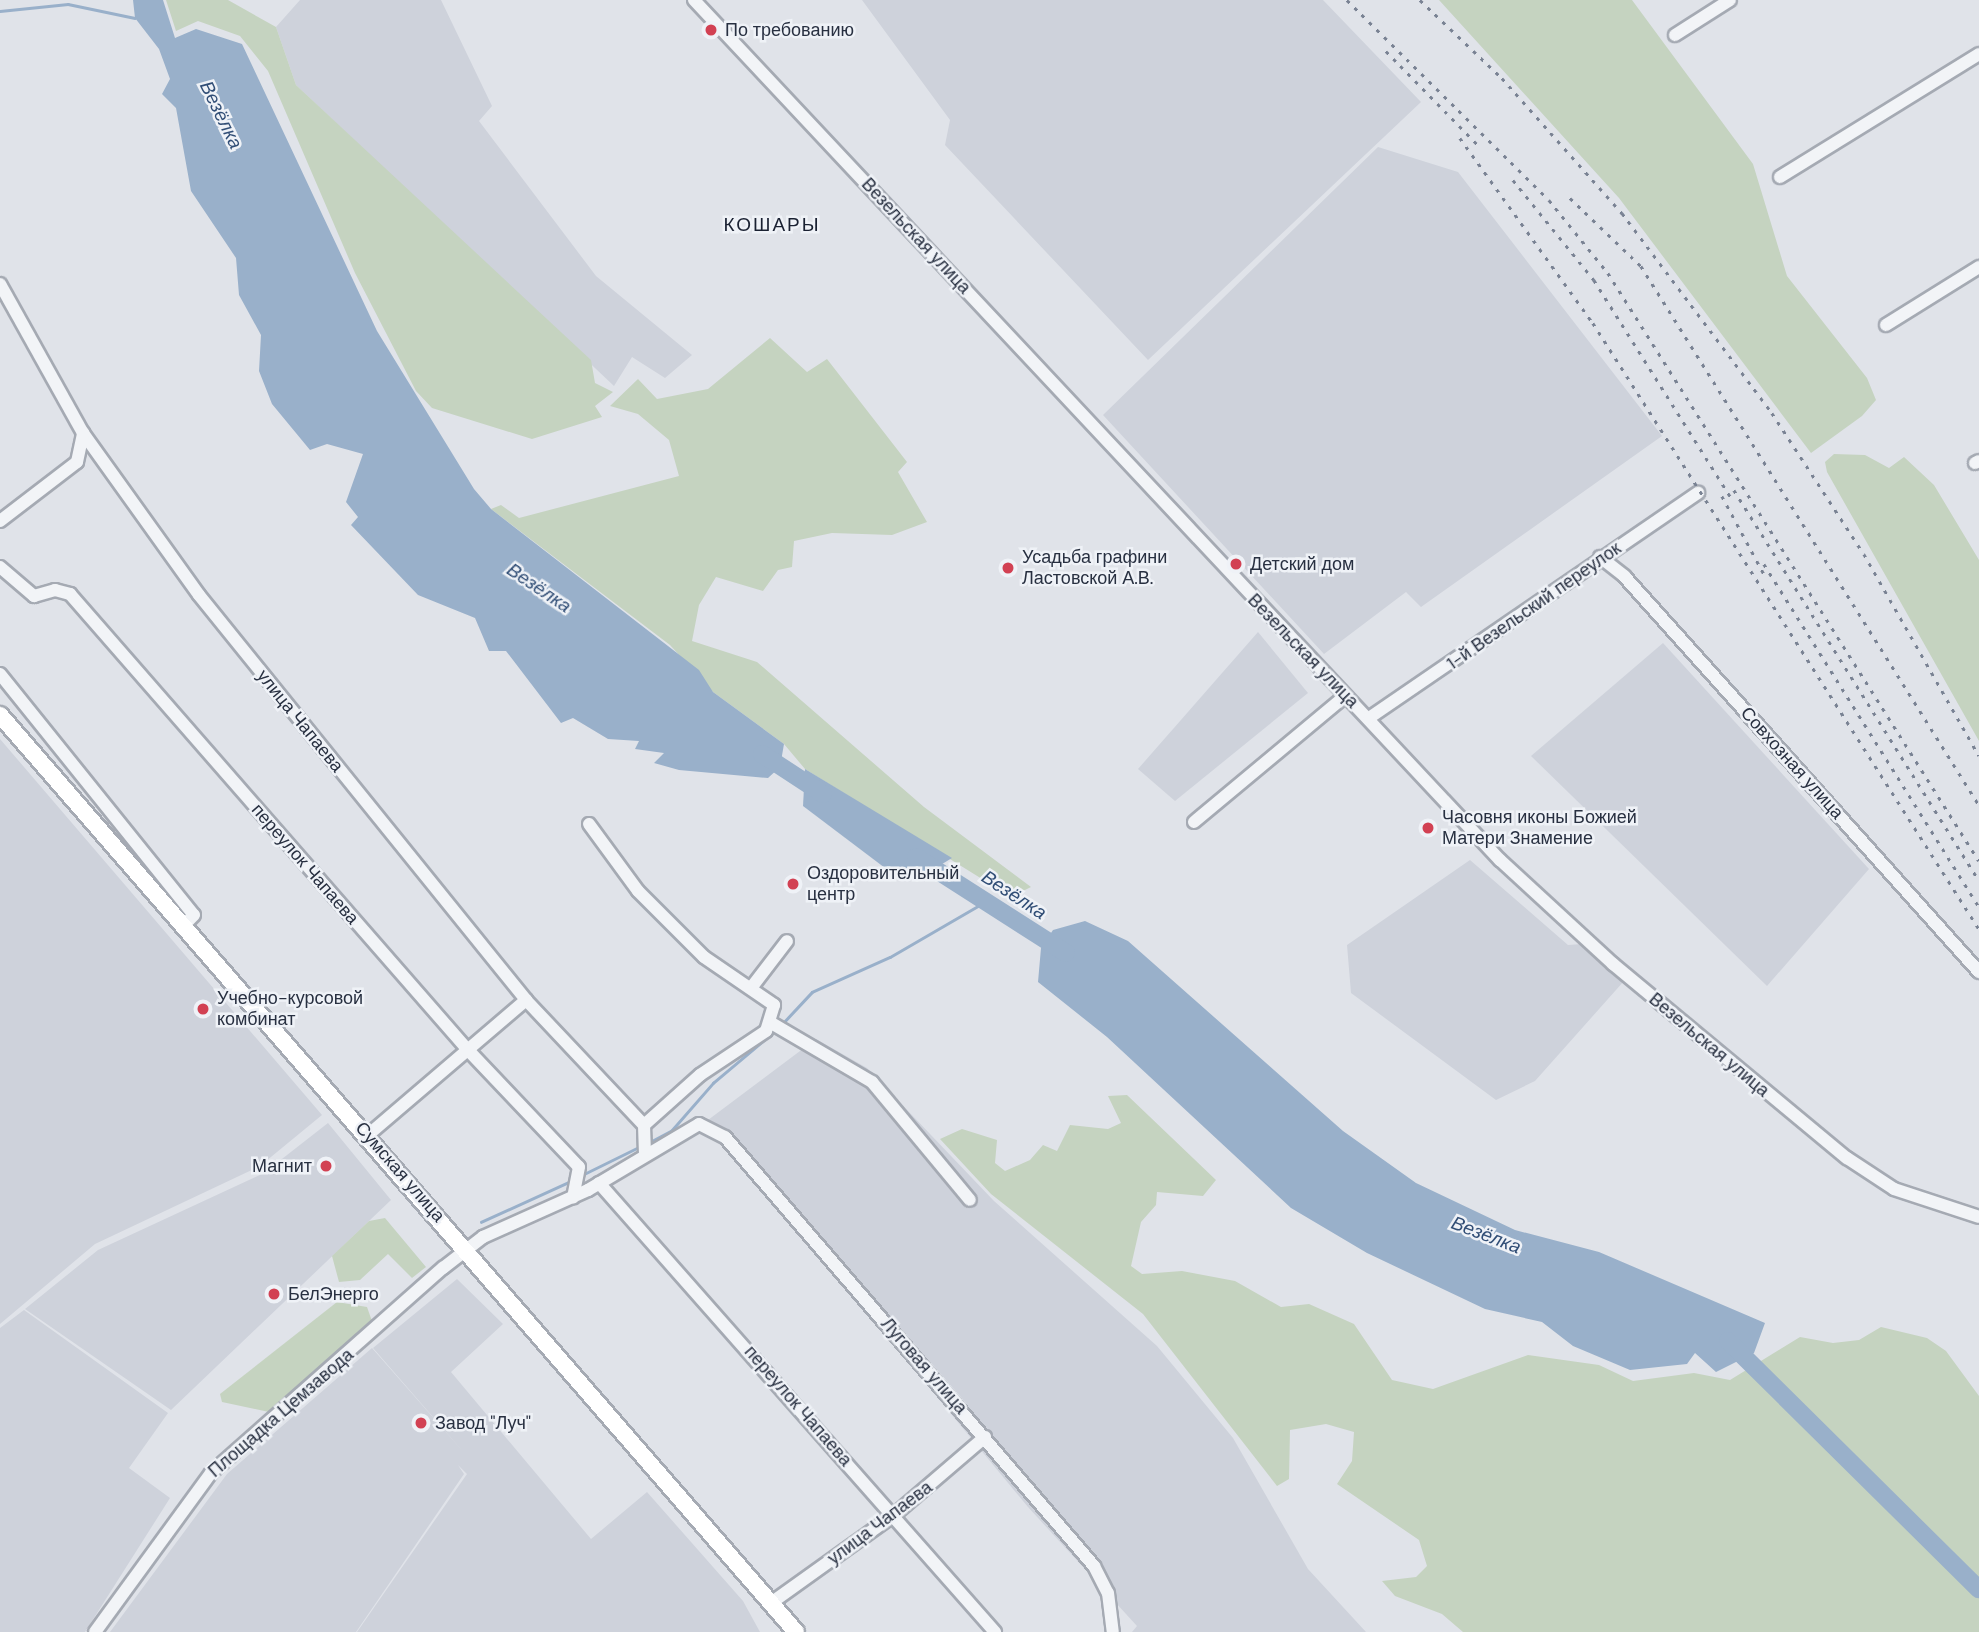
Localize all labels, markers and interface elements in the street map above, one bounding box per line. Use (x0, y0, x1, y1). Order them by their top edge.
place label: По требованию (725, 19, 854, 41)
marker: По требованию (703, 22, 719, 38)
water label: Везёлка (195, 77, 247, 153)
street label: Везельская улица (857, 174, 975, 298)
district label: КОШАРЫ (724, 214, 820, 236)
street label: 1-й Везельский переулок (1443, 538, 1625, 674)
place label: Усадьба графини Ластовской А.В. (1022, 547, 1167, 590)
place label: Детский дом (1250, 553, 1354, 575)
marker: Детский дом (1228, 556, 1244, 572)
water label: Везёлка (502, 558, 576, 618)
marker: Усадьба графини Ластовской А.В. (1000, 560, 1016, 576)
street label: Везельская улица (1243, 589, 1363, 713)
street label: улица Чапаева (252, 665, 348, 777)
street label: Совхозная улица (1736, 702, 1848, 824)
street label: переулок Чапаева (247, 799, 363, 929)
place label: Часовня иконы Божией Матери Знамение (1442, 807, 1637, 850)
marker: Часовня иконы Божией Матери Знамение (1420, 820, 1436, 836)
place label: Оздоровительный центр (807, 863, 959, 906)
water label: Везёлка (977, 866, 1051, 924)
marker: Оздоровительный центр (785, 876, 801, 892)
place label: Учебно-курсовой комбинат (217, 988, 363, 1030)
street label: Везельская улица (1645, 988, 1773, 1102)
marker: Учебно-курсовой комбинат (195, 1001, 211, 1017)
street label: Сумская улица (351, 1118, 449, 1226)
place label: Магнит (252, 1155, 312, 1177)
marker: Магнит (318, 1158, 334, 1174)
water label: Везёлка (1448, 1211, 1524, 1259)
place label: БелЭнерго (288, 1283, 379, 1305)
marker: БелЭнерго (266, 1286, 282, 1302)
street label: Луговая улица (876, 1313, 972, 1419)
street label: переулок Чапаева (740, 1341, 856, 1471)
street label: Площадка Цемзавода (204, 1344, 358, 1482)
place label: Завод "Луч" (435, 1412, 531, 1434)
marker: Завод "Луч" (413, 1415, 429, 1431)
street label: улица Чапаева (823, 1477, 937, 1569)

